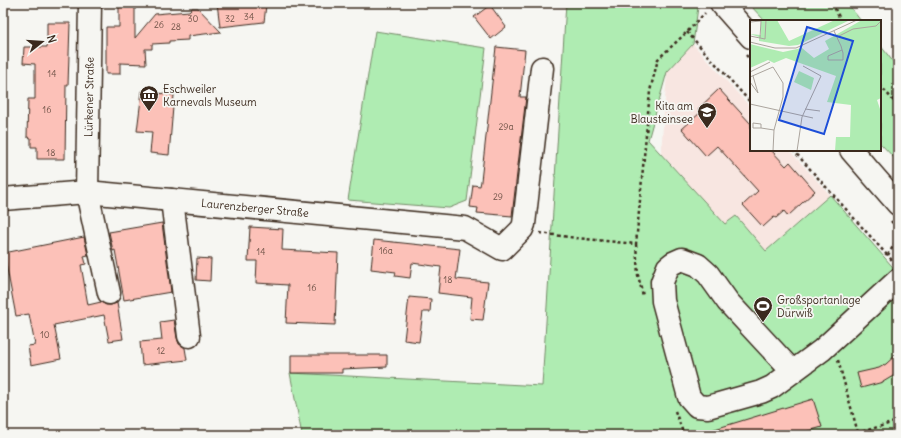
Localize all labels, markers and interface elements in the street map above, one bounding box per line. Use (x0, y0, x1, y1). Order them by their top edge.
house number: 34 (244, 11, 254, 22)
house number: 30 (187, 13, 199, 24)
house number: 32 (225, 13, 235, 24)
house number: 26 (154, 19, 164, 30)
inset map (750, 20, 881, 151)
house number: 28 (171, 21, 181, 32)
north arrow (22, 22, 62, 62)
text: N (44, 33, 59, 45)
street label: Lürkener Straße (81, 57, 97, 137)
house number: 14 (48, 68, 56, 79)
place label: Eschweiler Karnevals Museum (163, 82, 257, 109)
museum icon: Eschweiler Karnevals Museum (138, 84, 160, 112)
place label: Kita am Blausteinsee (630, 99, 693, 126)
school or university icon: Kita am Blausteinsee (696, 101, 718, 129)
house number: 16 (43, 104, 51, 115)
house number: 29a (498, 121, 514, 132)
house number: 18 (47, 147, 55, 158)
house number: 29 (493, 191, 503, 202)
street label: Laurenzberger Straße (200, 196, 310, 220)
house number: 16a (379, 245, 393, 256)
house number: 14 (257, 246, 265, 257)
house number: 18 (444, 274, 452, 285)
house number: 16 (308, 282, 316, 293)
place label: Großsportanlage Dürwiß (777, 293, 861, 320)
sports icon: Großsportanlage Dürwiß (752, 295, 774, 323)
house number: 10 (40, 329, 50, 340)
house number: 12 (157, 345, 165, 356)

